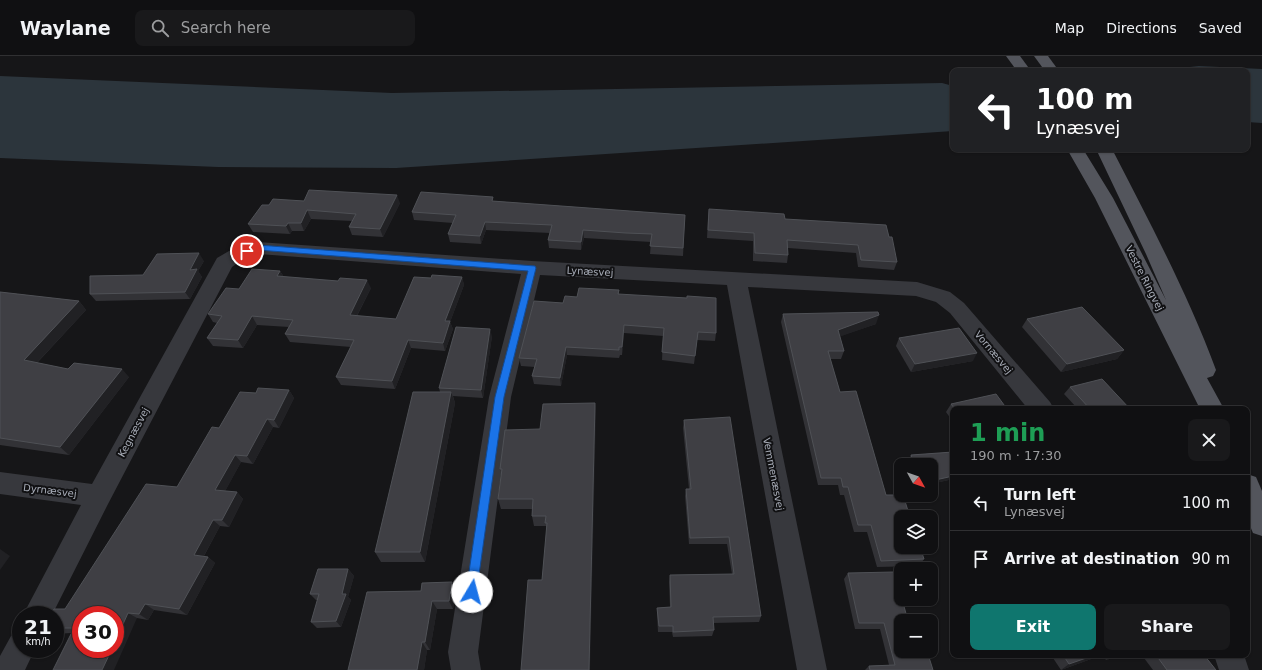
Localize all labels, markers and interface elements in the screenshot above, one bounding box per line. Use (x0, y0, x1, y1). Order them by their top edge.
search box (135, 10, 415, 46)
text: Waylane (20, 17, 111, 39)
icon: search (149, 17, 171, 39)
text: Search here (181, 19, 271, 37)
text: Map (1055, 20, 1084, 36)
text: Directions (1106, 20, 1177, 36)
text: Saved (1199, 20, 1242, 36)
text: 100 m (1036, 83, 1133, 116)
icon: left (970, 84, 1022, 136)
text: Lynæsvej (1036, 117, 1120, 138)
pin (230, 234, 264, 268)
icon: arrive (236, 240, 258, 262)
street label: Vestre Ringvej (1123, 244, 1166, 313)
street label: Lynæsvej (566, 265, 614, 278)
street label: Vornæsvej (973, 329, 1015, 376)
street label: Kegnæsvej (116, 405, 151, 459)
text: 1 min (970, 419, 1045, 447)
button: close (1188, 419, 1230, 461)
street label: Vemmenæsvej (761, 437, 786, 512)
text: 190 m · 17:30 (970, 448, 1061, 463)
north arrow (894, 458, 938, 502)
map controls (894, 458, 938, 658)
street label: Dyrnæsvej (23, 482, 77, 499)
text: Turn left (1004, 486, 1076, 504)
icon: left (970, 492, 992, 514)
text: 100 m (1182, 494, 1230, 512)
text: Lynæsvej (1004, 504, 1065, 519)
button: layers (894, 510, 938, 554)
icon: arrive (970, 548, 992, 570)
text: Arrive at destination (1004, 550, 1179, 568)
text: 90 m (1192, 550, 1230, 568)
button: + (894, 562, 938, 606)
position arrow (451, 571, 493, 613)
button: Exit (970, 604, 1096, 650)
button: Share (1104, 604, 1230, 650)
speed limit sign: 30 (72, 606, 124, 658)
button: − (894, 614, 938, 658)
text: 21 (24, 615, 52, 639)
text: km/h (25, 636, 51, 647)

